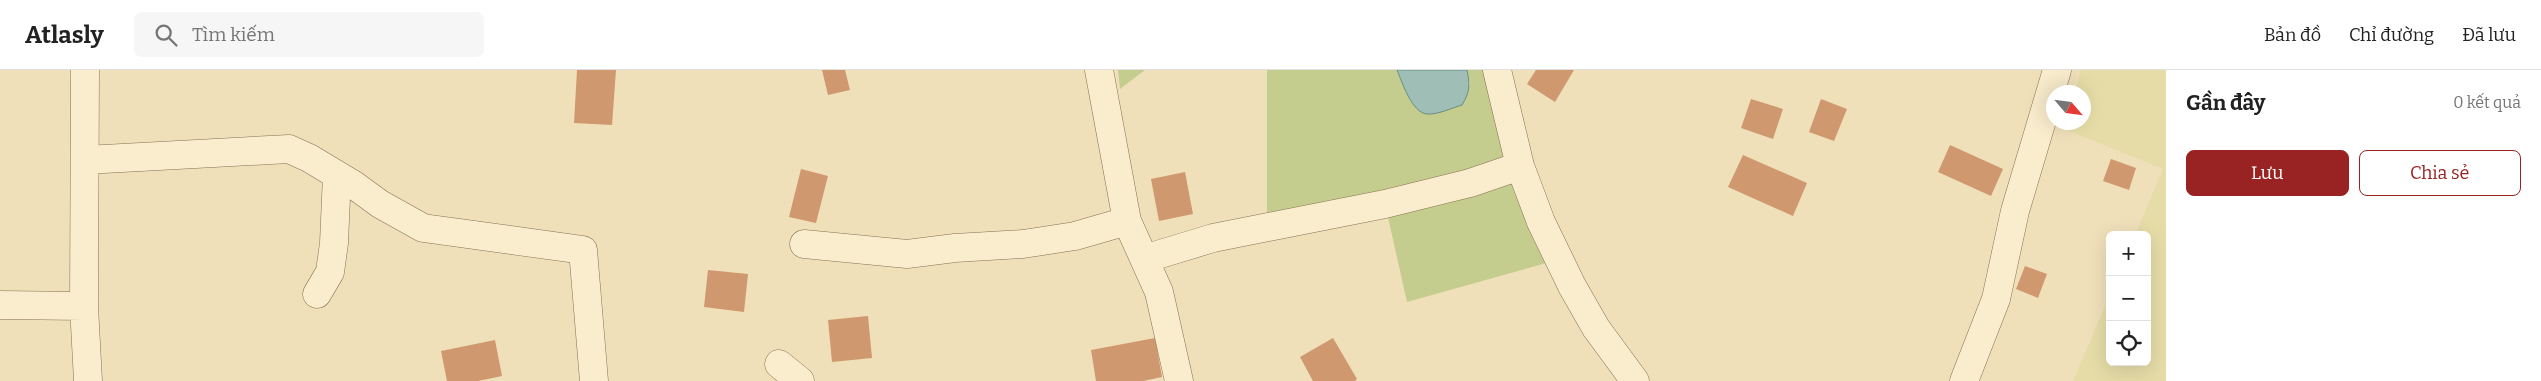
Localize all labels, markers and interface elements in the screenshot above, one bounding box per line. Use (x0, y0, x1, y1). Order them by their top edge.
search box (134, 12, 484, 57)
text: Atlasly (25, 21, 104, 49)
icon: search (152, 21, 180, 49)
text: Tìm kiếm (192, 23, 275, 46)
text: Bản đồ (2264, 24, 2321, 46)
text: Chỉ đường (2349, 24, 2434, 46)
text: Đã lưu (2462, 24, 2516, 46)
north arrow (2046, 85, 2091, 130)
text: Gần đây (2186, 90, 2265, 116)
text: 0 kết quả (2453, 93, 2521, 112)
button: Lưu (2186, 150, 2349, 196)
button: Chia sẻ (2359, 150, 2521, 196)
map controls (2106, 231, 2151, 366)
button: + (2106, 231, 2151, 276)
button: − (2106, 276, 2151, 321)
button: locate (2106, 321, 2151, 366)

